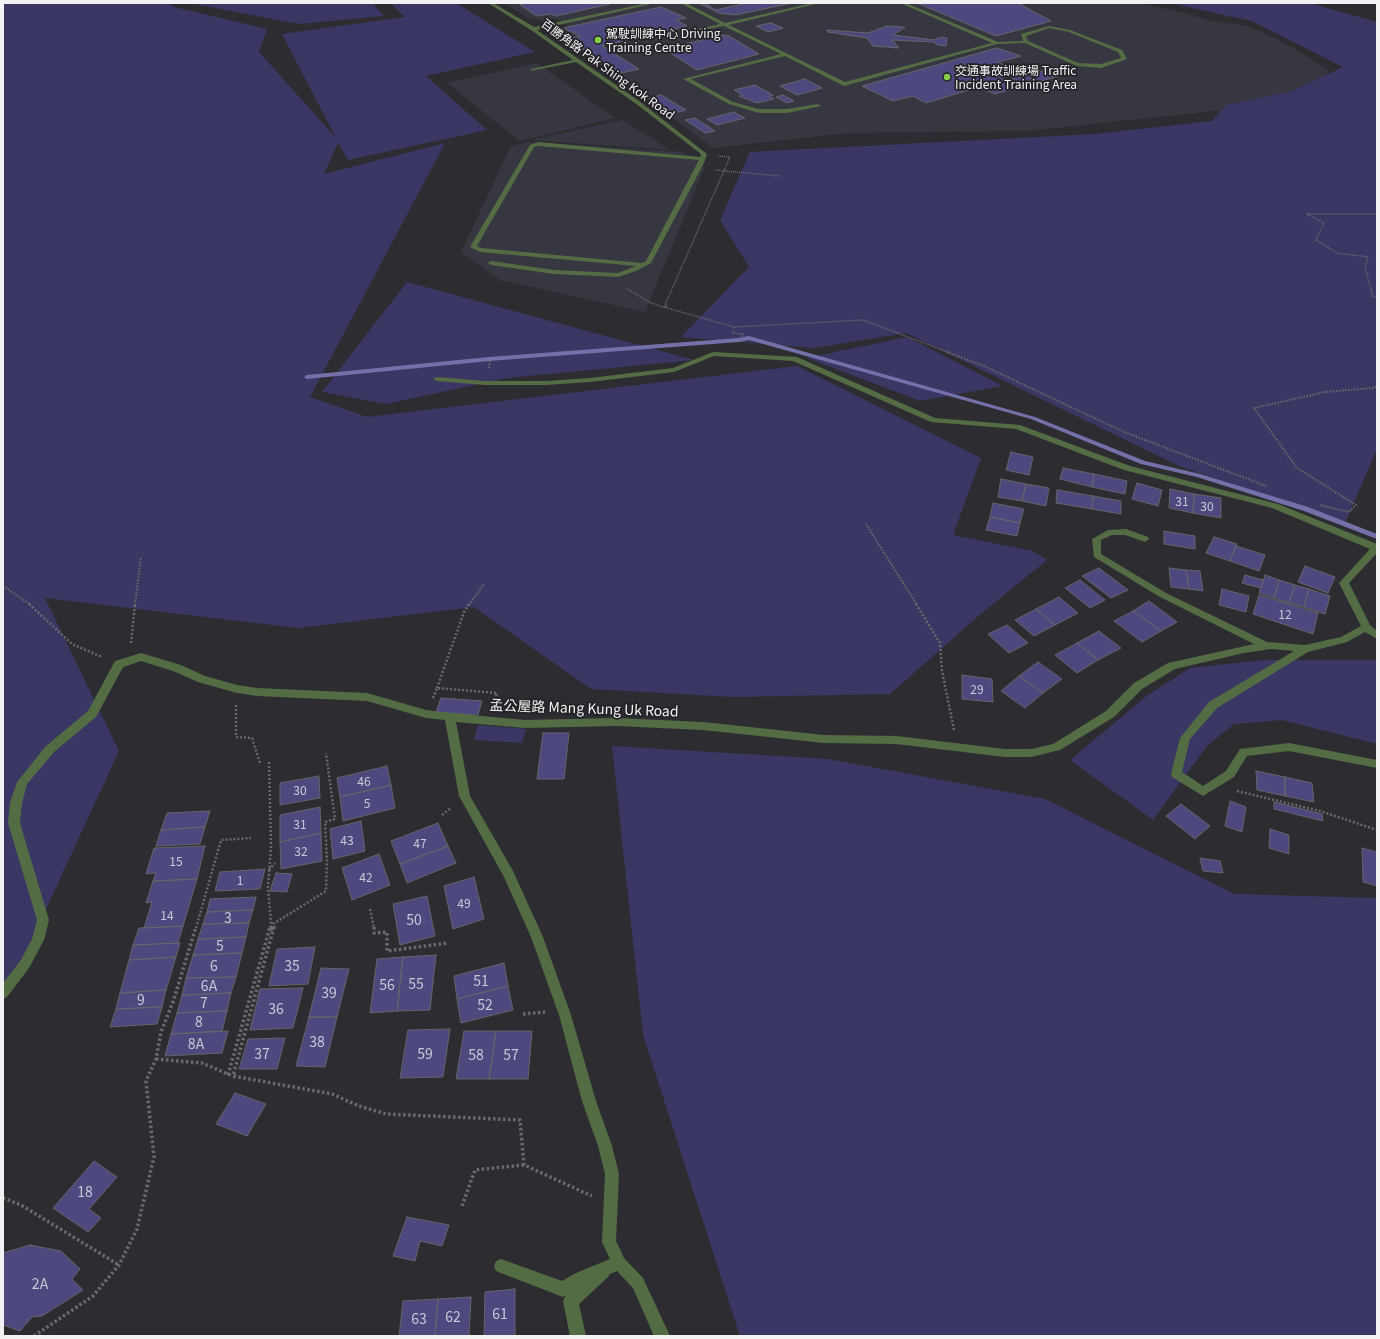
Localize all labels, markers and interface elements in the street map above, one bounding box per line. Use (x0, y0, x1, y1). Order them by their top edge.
street label: 百勝角路 Pak Shing Kok Road (539, 16, 677, 122)
place label: 駕駛訓練中心 Driving Training Centre (606, 26, 721, 54)
marker: 駕駛訓練中心 Driving Training Centre (593, 35, 603, 45)
place label: 交通事故訓練場 Traffic Incident Training Area (955, 63, 1077, 91)
marker: 交通事故訓練場 Traffic Incident Training Area (942, 72, 952, 82)
house number: 31 (1175, 494, 1189, 508)
house number: 30 (1200, 499, 1214, 513)
house number: 12 (1278, 607, 1292, 621)
house number: 29 (970, 682, 984, 696)
street label: 孟公屋路 Mang Kung Uk Road (489, 696, 679, 720)
house number: 46 (357, 774, 371, 788)
house number: 30 (293, 783, 307, 797)
house number: 5 (364, 796, 370, 810)
house number: 31 (293, 817, 307, 831)
house number: 43 (340, 833, 354, 847)
house number: 47 (413, 836, 427, 850)
house number: 32 (294, 844, 308, 858)
house number: 15 (169, 854, 183, 868)
house number: 42 (359, 870, 373, 884)
house number: 1 (237, 873, 243, 887)
house number: 49 (457, 896, 471, 910)
house number: 14 (160, 908, 174, 922)
house number: 3 (224, 910, 232, 926)
house number: 50 (406, 912, 422, 928)
house number: 5 (216, 938, 224, 954)
house number: 6 (210, 958, 218, 974)
house number: 35 (284, 958, 300, 974)
house number: 51 (473, 973, 489, 989)
house number: 55 (408, 976, 424, 992)
house number: 56 (379, 977, 395, 993)
house number: 6A (201, 978, 217, 994)
house number: 39 (321, 985, 337, 1001)
house number: 9 (137, 992, 145, 1008)
house number: 7 (200, 995, 208, 1011)
house number: 52 (477, 997, 493, 1013)
house number: 36 (268, 1001, 284, 1017)
house number: 8 (195, 1014, 203, 1030)
house number: 38 (309, 1034, 325, 1050)
house number: 8A (188, 1036, 204, 1052)
house number: 37 (254, 1046, 270, 1062)
house number: 59 (417, 1046, 433, 1062)
house number: 58 (468, 1047, 484, 1063)
house number: 57 (503, 1047, 519, 1063)
house number: 18 (77, 1184, 93, 1200)
house number: 2A (32, 1276, 48, 1292)
house number: 61 (492, 1306, 508, 1322)
house number: 62 (445, 1309, 461, 1325)
house number: 63 (411, 1311, 427, 1327)

